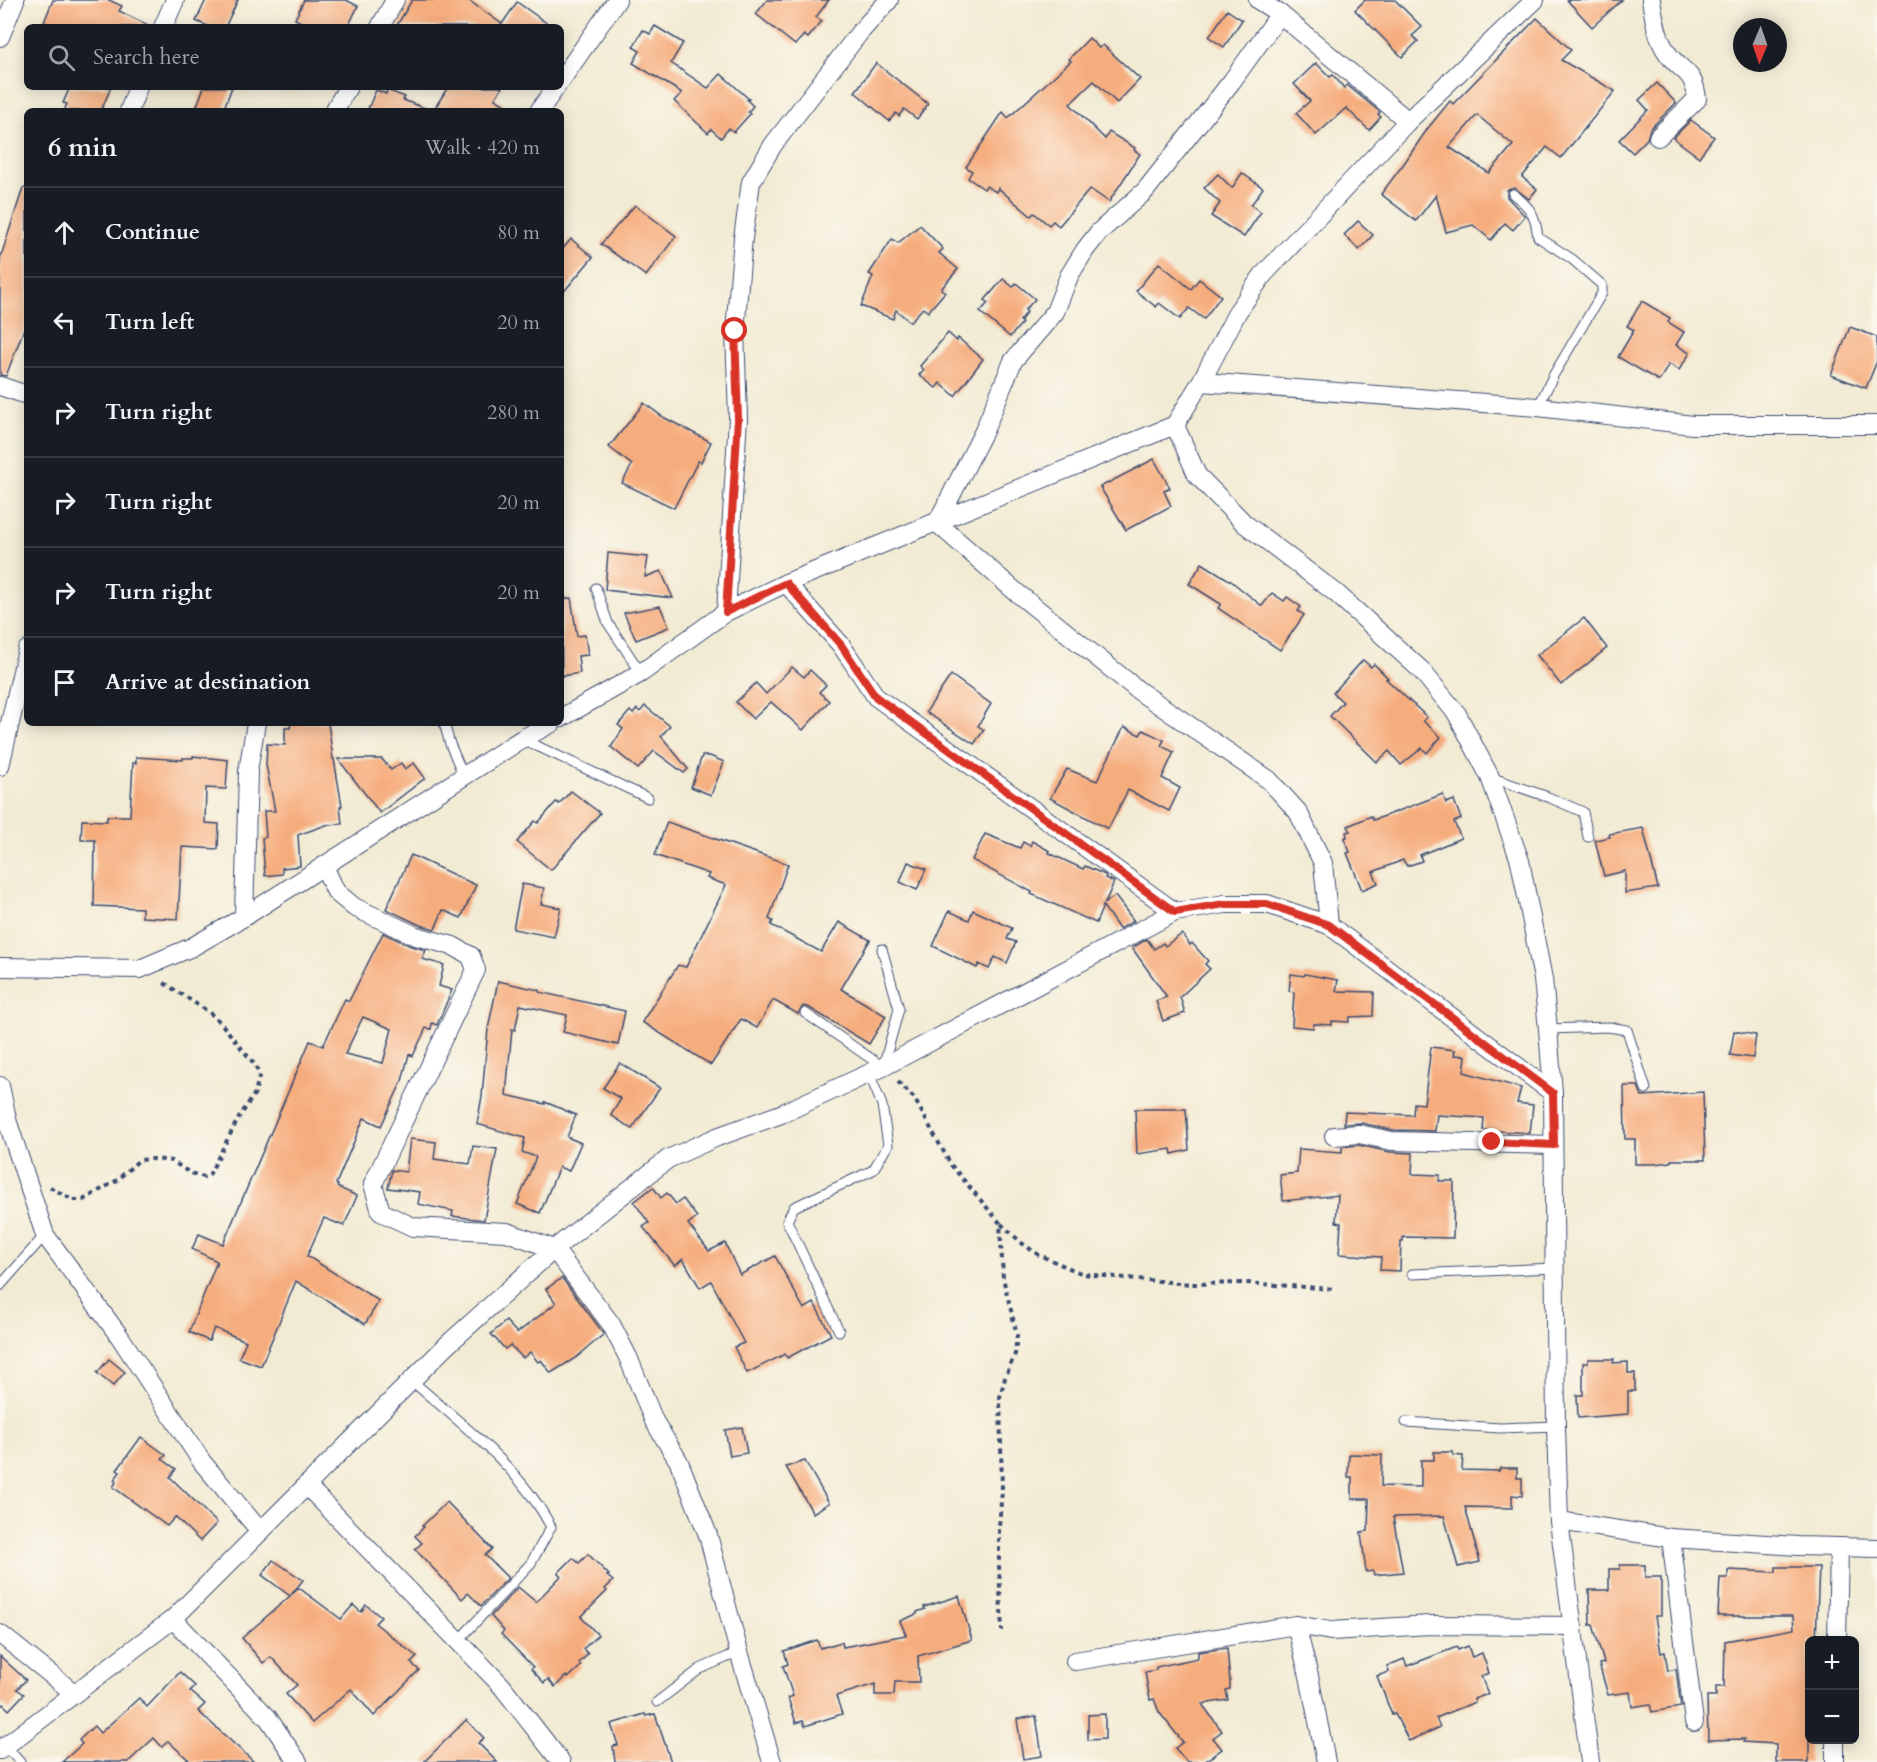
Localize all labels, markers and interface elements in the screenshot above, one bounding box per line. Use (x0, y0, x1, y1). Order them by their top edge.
north arrow (1733, 18, 1787, 72)
search box (24, 24, 564, 90)
icon: search (45, 41, 78, 74)
text: Search here (93, 42, 200, 72)
text: 6 min (48, 130, 117, 165)
text: Walk · 420 m (425, 134, 540, 161)
icon: ahead (48, 216, 81, 249)
text: Continue (105, 217, 200, 247)
text: 80 m (497, 219, 540, 246)
icon: left (48, 306, 81, 339)
text: Turn left (105, 307, 194, 337)
text: 20 m (497, 309, 540, 336)
route start (721, 317, 747, 343)
icon: right (48, 396, 81, 429)
text: Turn right (105, 397, 212, 427)
text: 280 m (487, 399, 540, 426)
icon: right (48, 486, 81, 519)
text: Turn right (105, 487, 212, 517)
text: 20 m (497, 489, 540, 516)
icon: right (48, 576, 81, 609)
text: Turn right (105, 577, 212, 607)
text: 20 m (497, 579, 540, 606)
icon: arrive (48, 666, 81, 699)
text: Arrive at destination (105, 667, 310, 697)
route end (1478, 1128, 1504, 1154)
map controls (1805, 1636, 1859, 1744)
button: + (1805, 1636, 1859, 1690)
button: − (1805, 1690, 1859, 1744)

